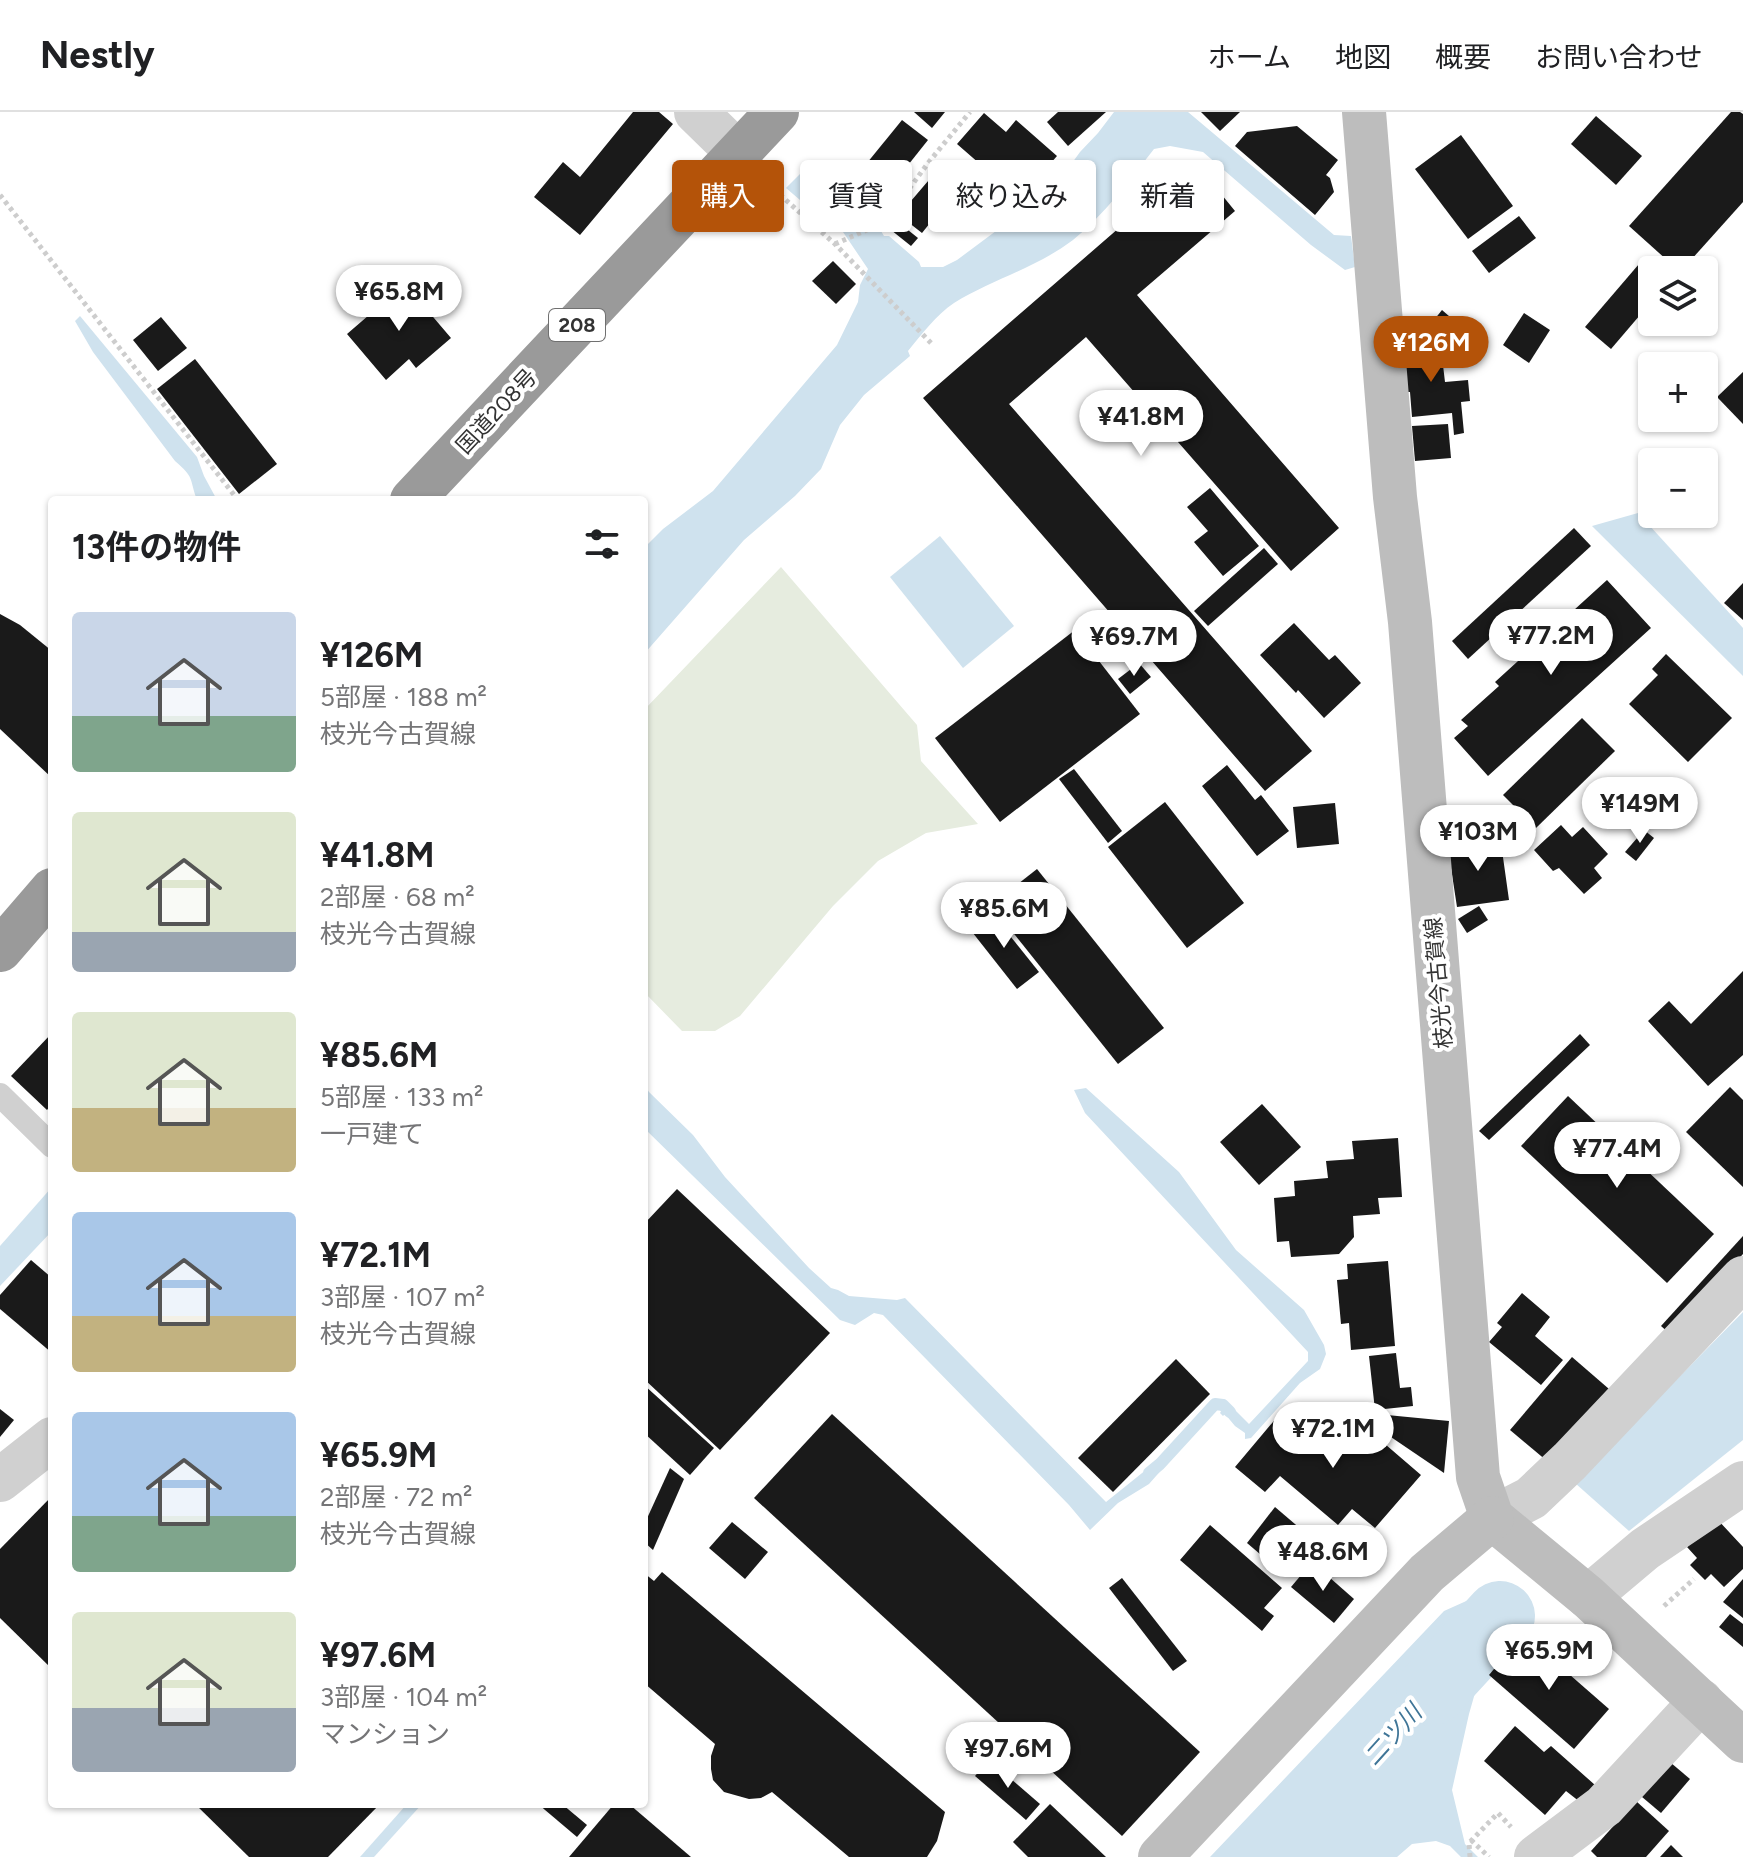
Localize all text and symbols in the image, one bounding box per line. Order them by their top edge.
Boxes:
text: Nestly [40,32,155,78]
text: ホーム [1208,40,1291,74]
text: 地図 [1335,40,1391,74]
text: 概要 [1435,40,1491,74]
text: お問い合わせ [1535,40,1703,74]
chip: 購入 [672,160,784,232]
chip: 賃貸 [800,160,912,232]
chip: 絞り込み [928,160,1096,232]
chip: 新着 [1112,160,1224,232]
map controls [1638,256,1718,528]
button: layers [1638,256,1718,336]
pin: ¥65.8M [334,265,464,333]
text: ¥65.8M [354,275,444,307]
road number: 208 [549,309,605,341]
pin: ¥126M [1375,316,1487,384]
text: ¥126M [1392,326,1470,358]
button: + [1638,352,1718,432]
street label: 国道208号 [450,363,542,459]
pin: ¥41.8M [1076,390,1206,458]
text: ¥41.8M [1097,400,1185,432]
button: − [1638,448,1718,528]
icon: filters [580,522,624,566]
text: 13件の物件 [72,527,241,568]
pin: ¥77.2M [1486,609,1616,677]
pin: ¥69.7M [1069,610,1199,678]
text: ¥77.2M [1507,619,1595,651]
text: ¥69.7M [1090,620,1178,652]
text: ¥126M [320,635,423,676]
icon: home [136,644,232,740]
text: 5部屋 · 188 m² [320,681,487,713]
text: 枝光今古賀線 [320,718,476,750]
pin: ¥149M [1584,777,1696,845]
text: ¥149M [1600,787,1680,819]
pin: ¥103M [1422,805,1534,873]
text: ¥103M [1438,815,1518,847]
text: ¥41.8M [320,835,435,876]
icon: home [136,844,232,940]
text: 2部屋 · 68 m² [320,881,475,913]
pin: ¥85.6M [939,882,1069,950]
text: ¥85.6M [959,892,1049,924]
street label: 枝光今古賀線 [1419,916,1458,1050]
text: 枝光今古賀線 [320,918,476,950]
text: ¥85.6M [320,1035,438,1076]
icon: home [136,1044,232,1140]
text: 5部屋 · 133 m² [320,1081,483,1113]
text: 一戸建て [320,1118,424,1150]
pin: ¥77.4M [1552,1122,1682,1190]
text: ¥77.4M [1572,1132,1662,1164]
text: ¥72.1M [320,1235,431,1276]
icon: home [136,1244,232,1340]
text: 3部屋 · 107 m² [320,1281,485,1313]
text: 枝光今古賀線 [320,1318,476,1350]
pin: ¥72.1M [1268,1402,1398,1470]
text: ¥72.1M [1291,1412,1375,1444]
text: ¥65.9M [320,1435,437,1476]
icon: home [136,1444,232,1540]
text: 2部屋 · 72 m² [320,1481,472,1513]
text: 枝光今古賀線 [320,1518,476,1550]
pin: ¥48.6M [1258,1525,1388,1593]
text: ¥48.6M [1277,1535,1369,1567]
pin: ¥65.9M [1484,1624,1614,1692]
text: ¥65.9M [1504,1634,1594,1666]
text: ¥97.6M [320,1635,436,1676]
icon: home [136,1644,232,1740]
text: 3部屋 · 104 m² [320,1681,487,1713]
water label: 二ツ川 [1358,1696,1430,1771]
text: マンション [320,1718,450,1750]
pin: ¥97.6M [943,1722,1073,1790]
text: ¥97.6M [964,1732,1052,1764]

